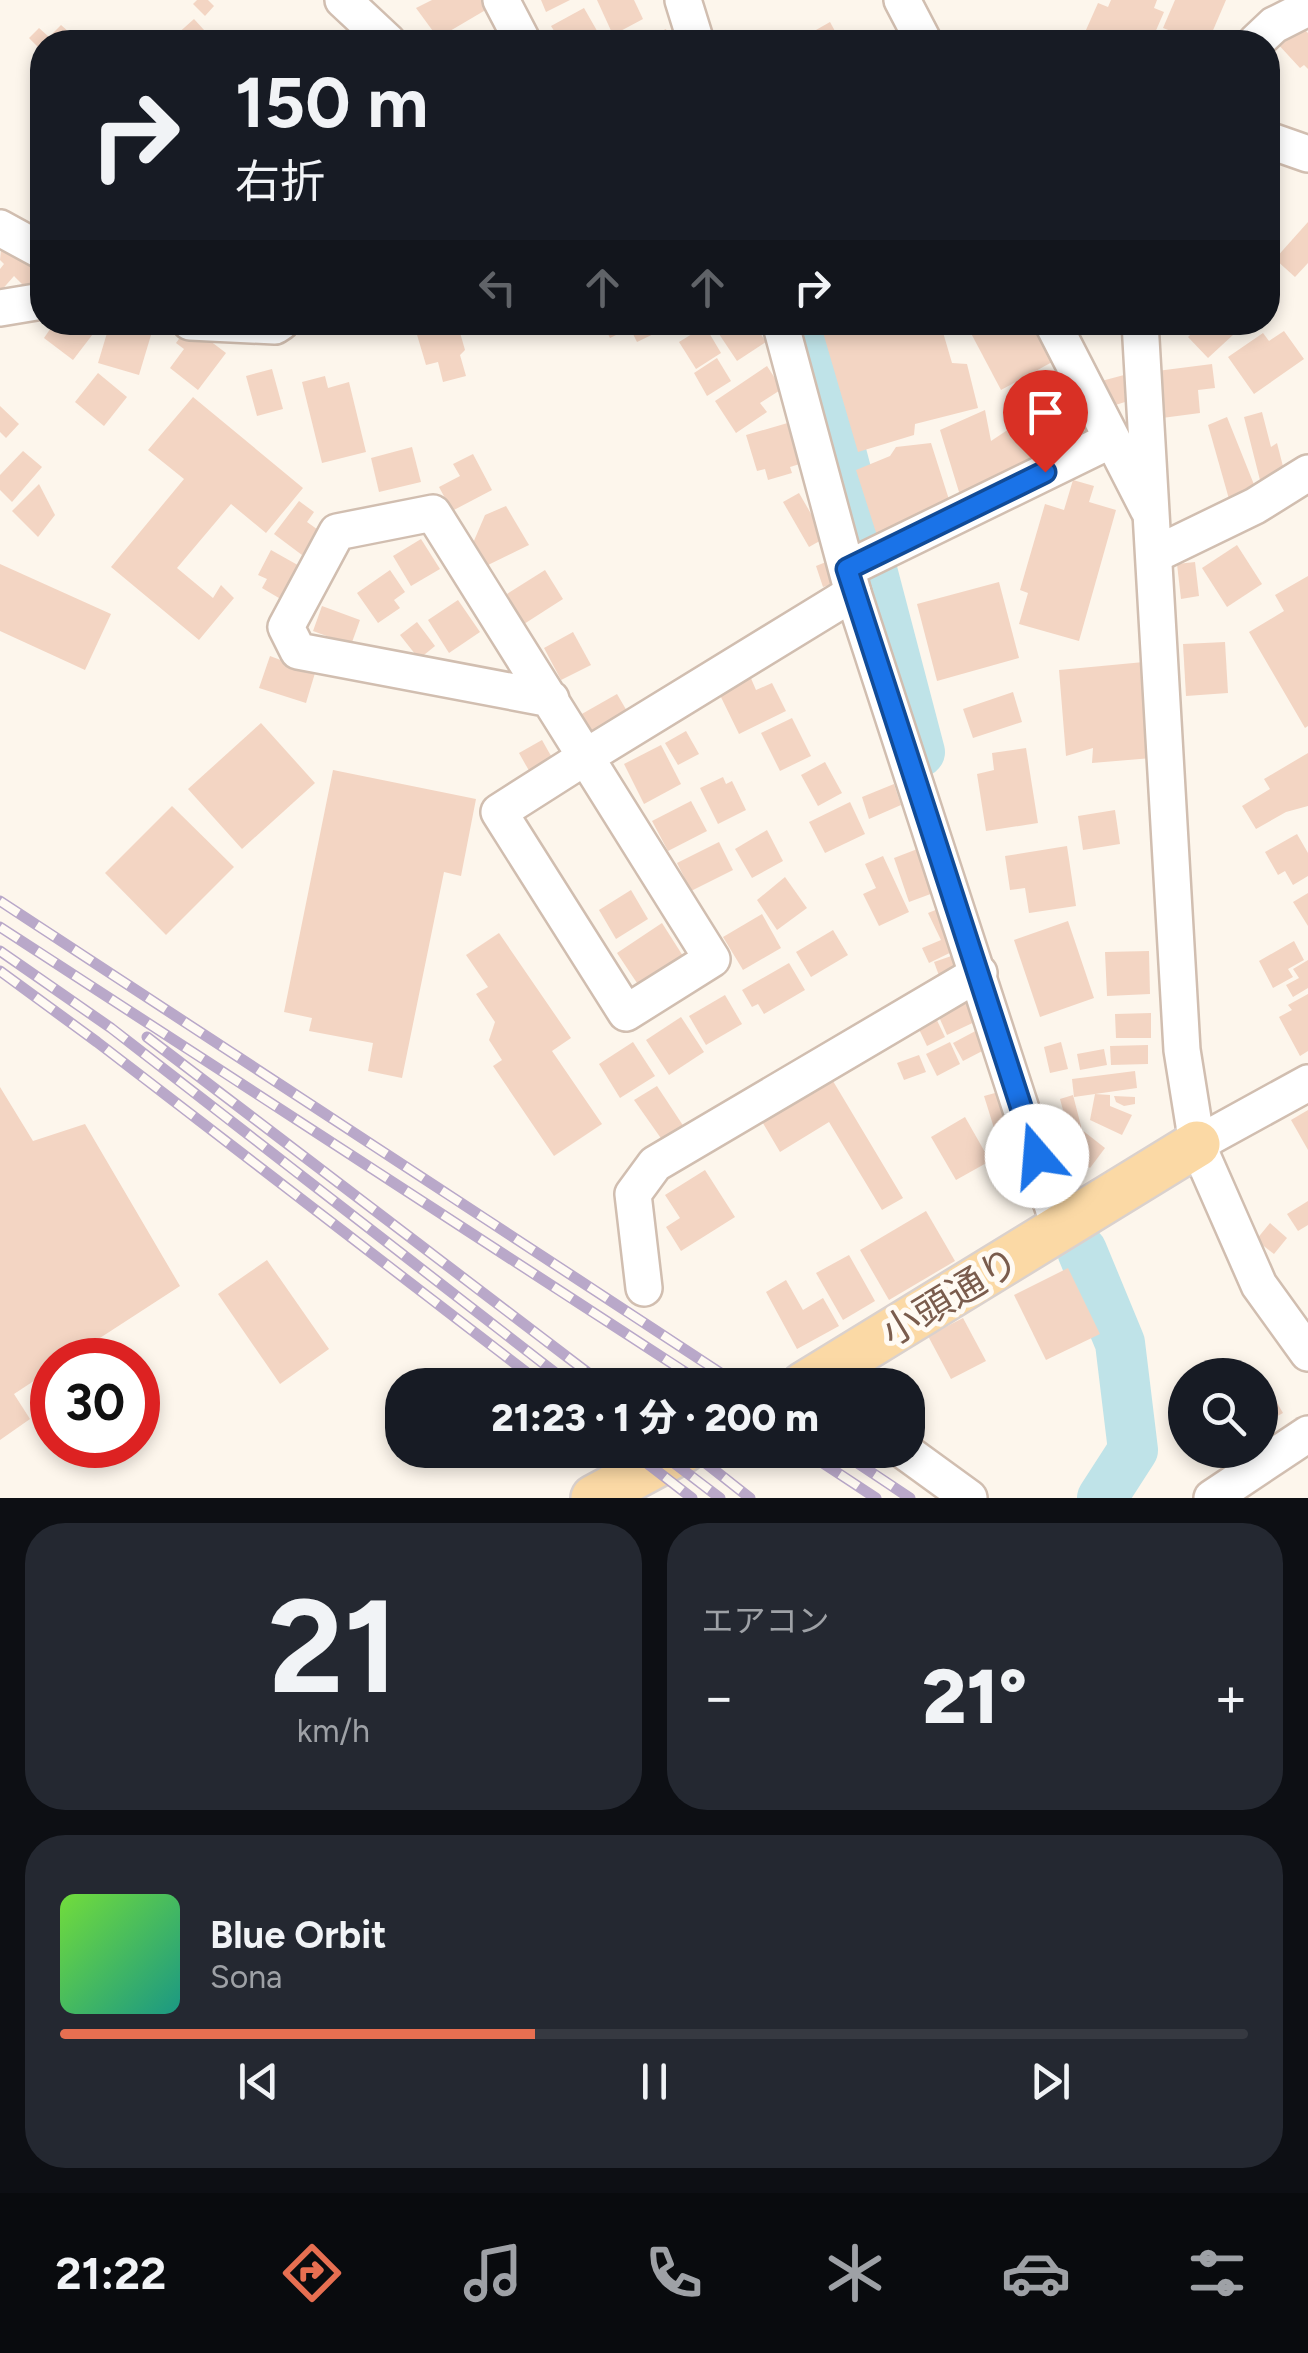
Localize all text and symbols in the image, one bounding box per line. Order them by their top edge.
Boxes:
text: 150 m [235,60,428,145]
icon: right [70,70,200,200]
text: 右折 [235,154,325,208]
icon: left [470,260,525,315]
icon: ahead [575,260,630,315]
icon: ahead [680,260,735,315]
icon: right [785,260,840,315]
pin [1003,370,1088,473]
icon: arrive [1018,385,1073,440]
position arrow [985,1104,1089,1208]
street label: 小頭通り [873,1238,1027,1356]
speed limit sign: 30 [30,1338,160,1468]
map controls [1168,1358,1278,1468]
button: search [1168,1358,1278,1468]
text: 21:23 · 1 分 · 200 m [491,1395,819,1441]
text: 21 [268,1569,398,1725]
text: エアコン [702,1602,830,1640]
text: 21° [922,1652,1027,1742]
text: − [702,1664,736,1730]
text: + [1214,1664,1248,1730]
text: km/h [297,1712,370,1750]
text: Blue Orbit [210,1912,386,1958]
text: Sona [210,1958,282,1996]
icon: previous [231,2054,286,2109]
icon: pause [627,2054,682,2109]
icon: next [1023,2054,1078,2109]
icon: directions [277,2238,347,2308]
icon: music [458,2238,528,2308]
icon: phone [639,2238,709,2308]
icon: climate [820,2238,890,2308]
icon: car [1001,2238,1071,2308]
icon: filters [1182,2238,1252,2308]
text: 21:22 [56,2246,166,2300]

